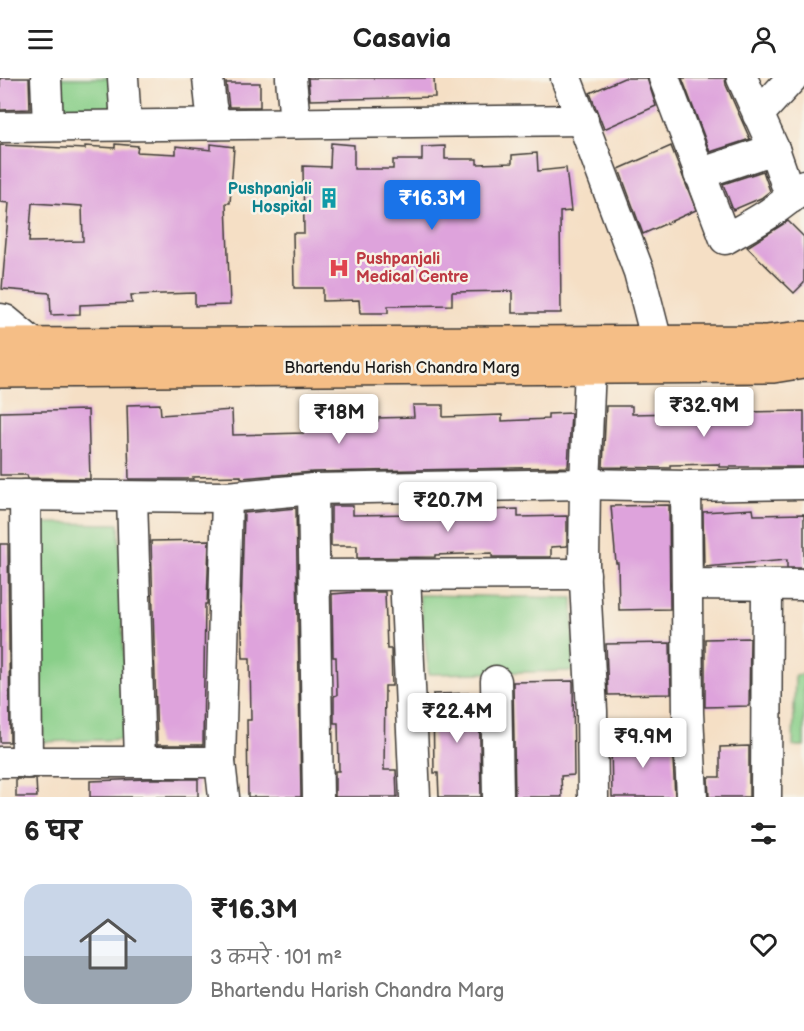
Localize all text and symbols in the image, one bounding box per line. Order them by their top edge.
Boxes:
icon: menu [24,23,57,56]
text: Casavia [353,23,451,55]
icon: person [747,23,780,56]
place label: Pushpanjali Hospital [228,180,312,217]
pin: ₹16.3M [383,180,481,231]
building icon: Pushpanjali Hospital [317,186,341,210]
text: ₹16.3M [398,187,466,211]
place label: Pushpanjali Medical Centre [356,250,469,287]
hospital icon: Pushpanjali Medical Centre [327,256,351,280]
street label: Bhartendu Harish Chandra Marg [284,359,520,378]
pin: ₹32.9M [655,387,753,438]
pin: ₹18M [303,394,375,445]
text: ₹32.9M [669,394,739,418]
text: ₹18M [313,401,365,425]
pin: ₹20.7M [399,482,497,533]
text: ₹20.7M [413,489,483,513]
pin: ₹22.4M [408,693,506,744]
text: ₹22.4M [421,700,493,724]
pin: ₹9.9M [601,718,685,769]
text: ₹9.9M [614,725,672,749]
text: 6 घर [24,817,81,848]
icon: filters [747,817,780,850]
text: ₹16.3M [210,895,298,926]
icon: home [72,908,144,980]
icon: heart [747,928,780,961]
text: 3 कमरे · 101 m² [210,946,342,970]
text: Bhartendu Harish Chandra Marg [210,979,504,1003]

